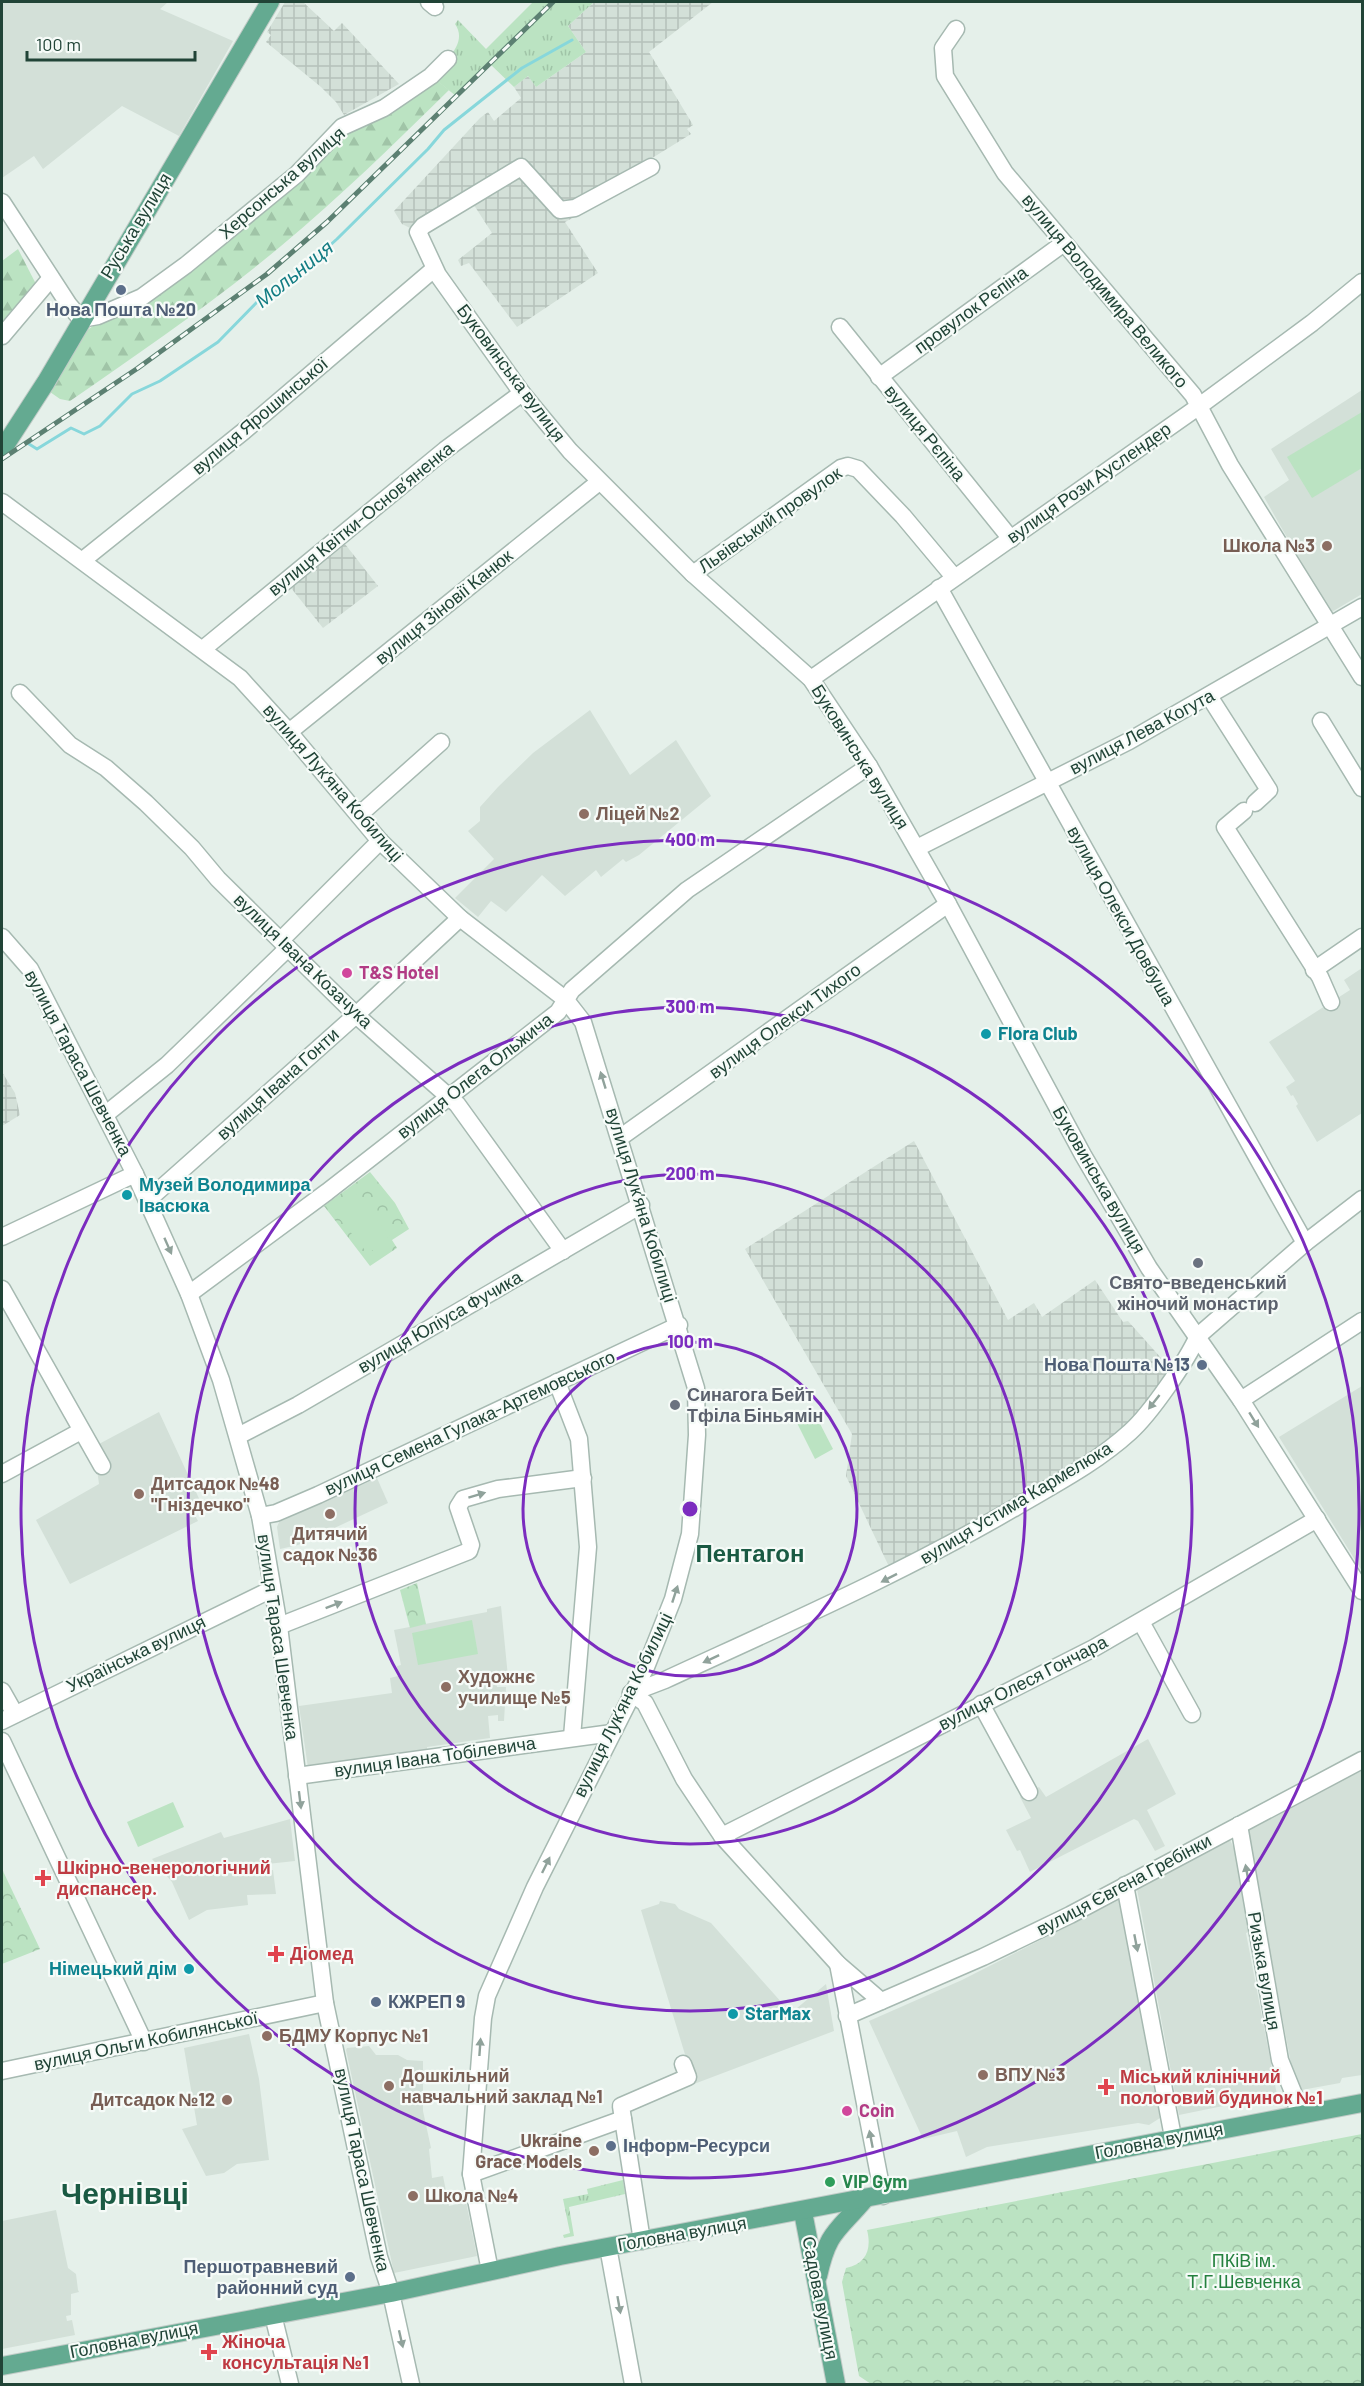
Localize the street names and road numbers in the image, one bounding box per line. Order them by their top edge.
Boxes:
street label: Херсонська вулиця [214,122,349,243]
street label: Руська вулиця [95,169,175,282]
street label: вулиця Володимира Великого [1018,189,1194,392]
street label: провулок Рєпіна [909,260,1032,358]
street label: Буковинська вулиця [453,299,571,446]
street label: вулиця Ярошинської [187,352,332,479]
street label: вулиця Рєпіна [880,380,972,485]
street label: вулиця Рози Ауслендер [1002,417,1175,547]
street label: вулиця Квітки-Основʼяненка [263,436,458,600]
street label: Львівський провулок [693,461,846,577]
street label: вулиця Зіновії Канюк [370,544,517,669]
street label: Буковинська вулиця [807,680,914,833]
street label: вулиця Лева Когута [1065,683,1219,779]
street label: вулиця Лукʼяна Кобилиці [259,699,408,866]
street label: вулиця Олекси Довбуша [1063,822,1181,1010]
street label: вулиця Івана Козачука [230,888,378,1033]
street label: вулиця Олекси Тихого [704,958,865,1083]
street label: вулиця Тараса Шевченка [20,966,138,1160]
street label: вулиця Олега Ольжича [392,1007,557,1143]
street label: вулиця Івана Гонти [212,1023,343,1144]
street label: Буковинська вулиця [1049,1102,1151,1257]
street label: вулиця Лукʼяна Кобилиці [602,1105,682,1305]
street label: вулиця Юліуса Фучика [354,1265,526,1377]
street label: вулиця Семена Гулака-Артемовського [321,1345,618,1499]
street label: вулиця Устима Кармелюка [915,1436,1116,1568]
street label: вулиця Тараса Шевченка [254,1532,304,1742]
street label: вулиця Лукʼяна Кобилиці [568,1609,676,1800]
street label: Українська вулиця [62,1610,209,1696]
street label: вулиця Олеся Гончара [934,1630,1112,1734]
street label: вулиця Івана Тобілевича [333,1731,538,1781]
street label: вулиця Євгена Гребінки [1032,1829,1215,1940]
street label: Ризька вулиця [1244,1910,1286,2032]
street label: вулиця Ольги Кобилянської [32,2006,260,2075]
street label: вулиця Тараса Шевченка [331,2066,396,2275]
street label: Головна вулиця [1093,2117,1225,2163]
street label: Головна вулиця [616,2211,748,2255]
street label: Садова вулиця [798,2234,844,2361]
street label: Головна вулиця [68,2316,200,2362]

